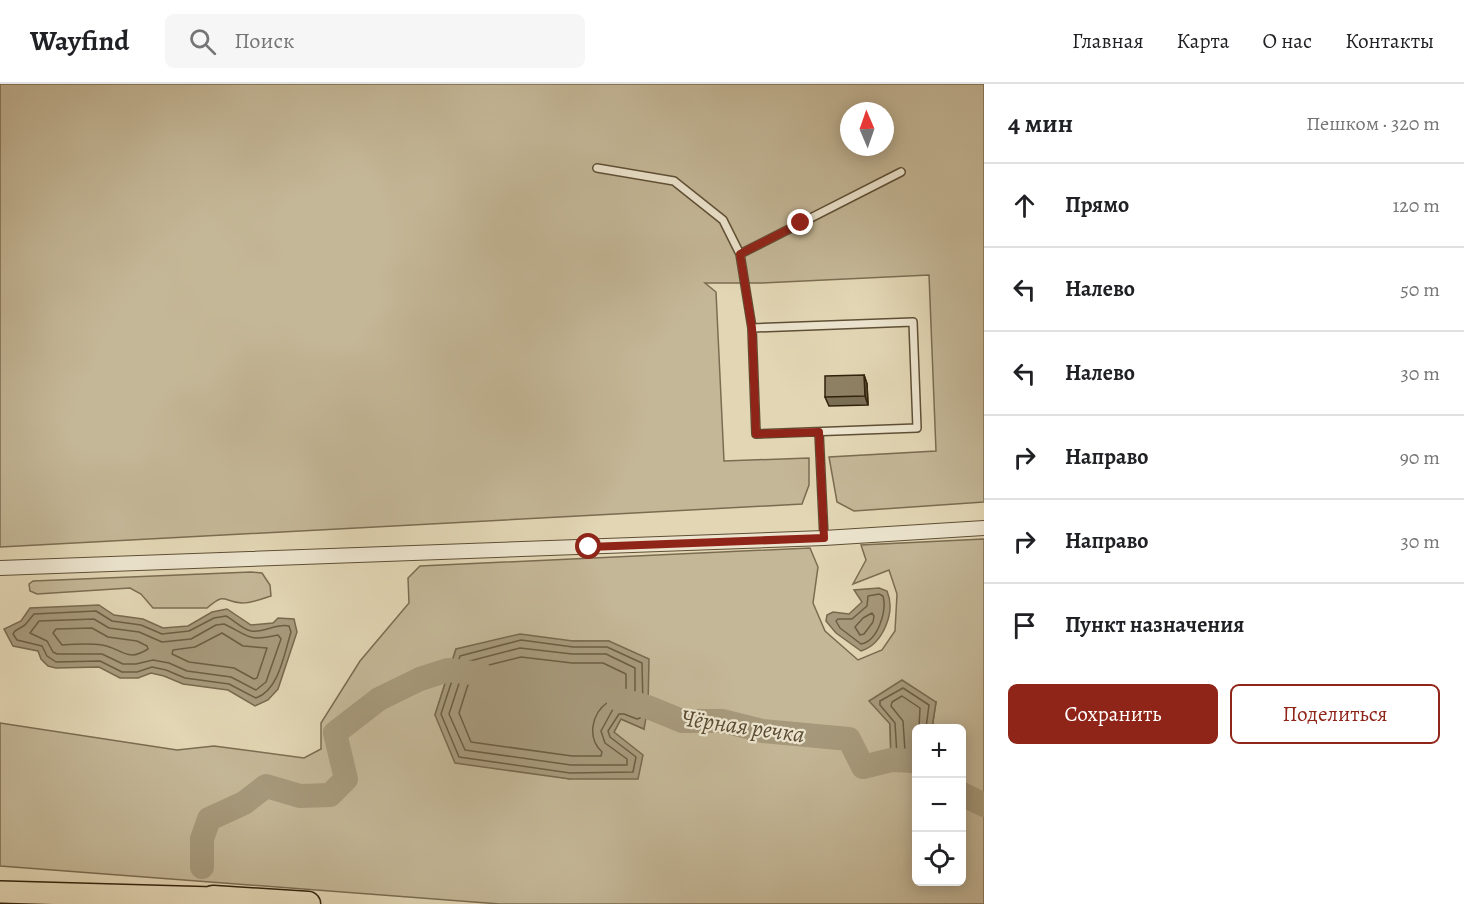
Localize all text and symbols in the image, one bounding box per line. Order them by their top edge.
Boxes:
search box [165,14,585,68]
text: Wayfind [30,22,129,60]
icon: search [186,25,219,58]
text: Поиск [234,26,294,56]
text: Главная [1072,27,1144,55]
text: Карта [1177,27,1229,55]
text: О нас [1262,27,1312,55]
text: Контакты [1345,27,1434,55]
north arrow [840,102,894,156]
text: 4 мин [1008,106,1073,141]
text: Пешком · 320 m [1306,110,1440,137]
icon: ahead [1008,189,1041,222]
text: Прямо [1065,190,1129,220]
text: 120 m [1392,192,1440,219]
route end [787,209,813,235]
icon: left [1008,273,1041,306]
text: Налево [1065,274,1135,304]
text: 50 m [1400,276,1440,303]
icon: left [1008,357,1041,390]
text: Налево [1065,358,1135,388]
text: 30 m [1400,360,1440,387]
icon: right [1008,441,1041,474]
text: Направо [1065,442,1148,472]
text: 90 m [1400,444,1440,471]
icon: right [1008,525,1041,558]
text: Направо [1065,526,1148,556]
text: 30 m [1400,528,1440,555]
route start [575,533,601,559]
icon: arrive [1008,609,1041,642]
text: Пункт назначения [1065,610,1244,640]
button: Сохранить [1008,684,1218,744]
button: Поделиться [1230,684,1440,744]
water label: Чёрная речка [679,702,807,750]
map controls [912,724,966,886]
button: + [912,724,966,778]
button: − [912,778,966,832]
button: locate [912,832,966,886]

